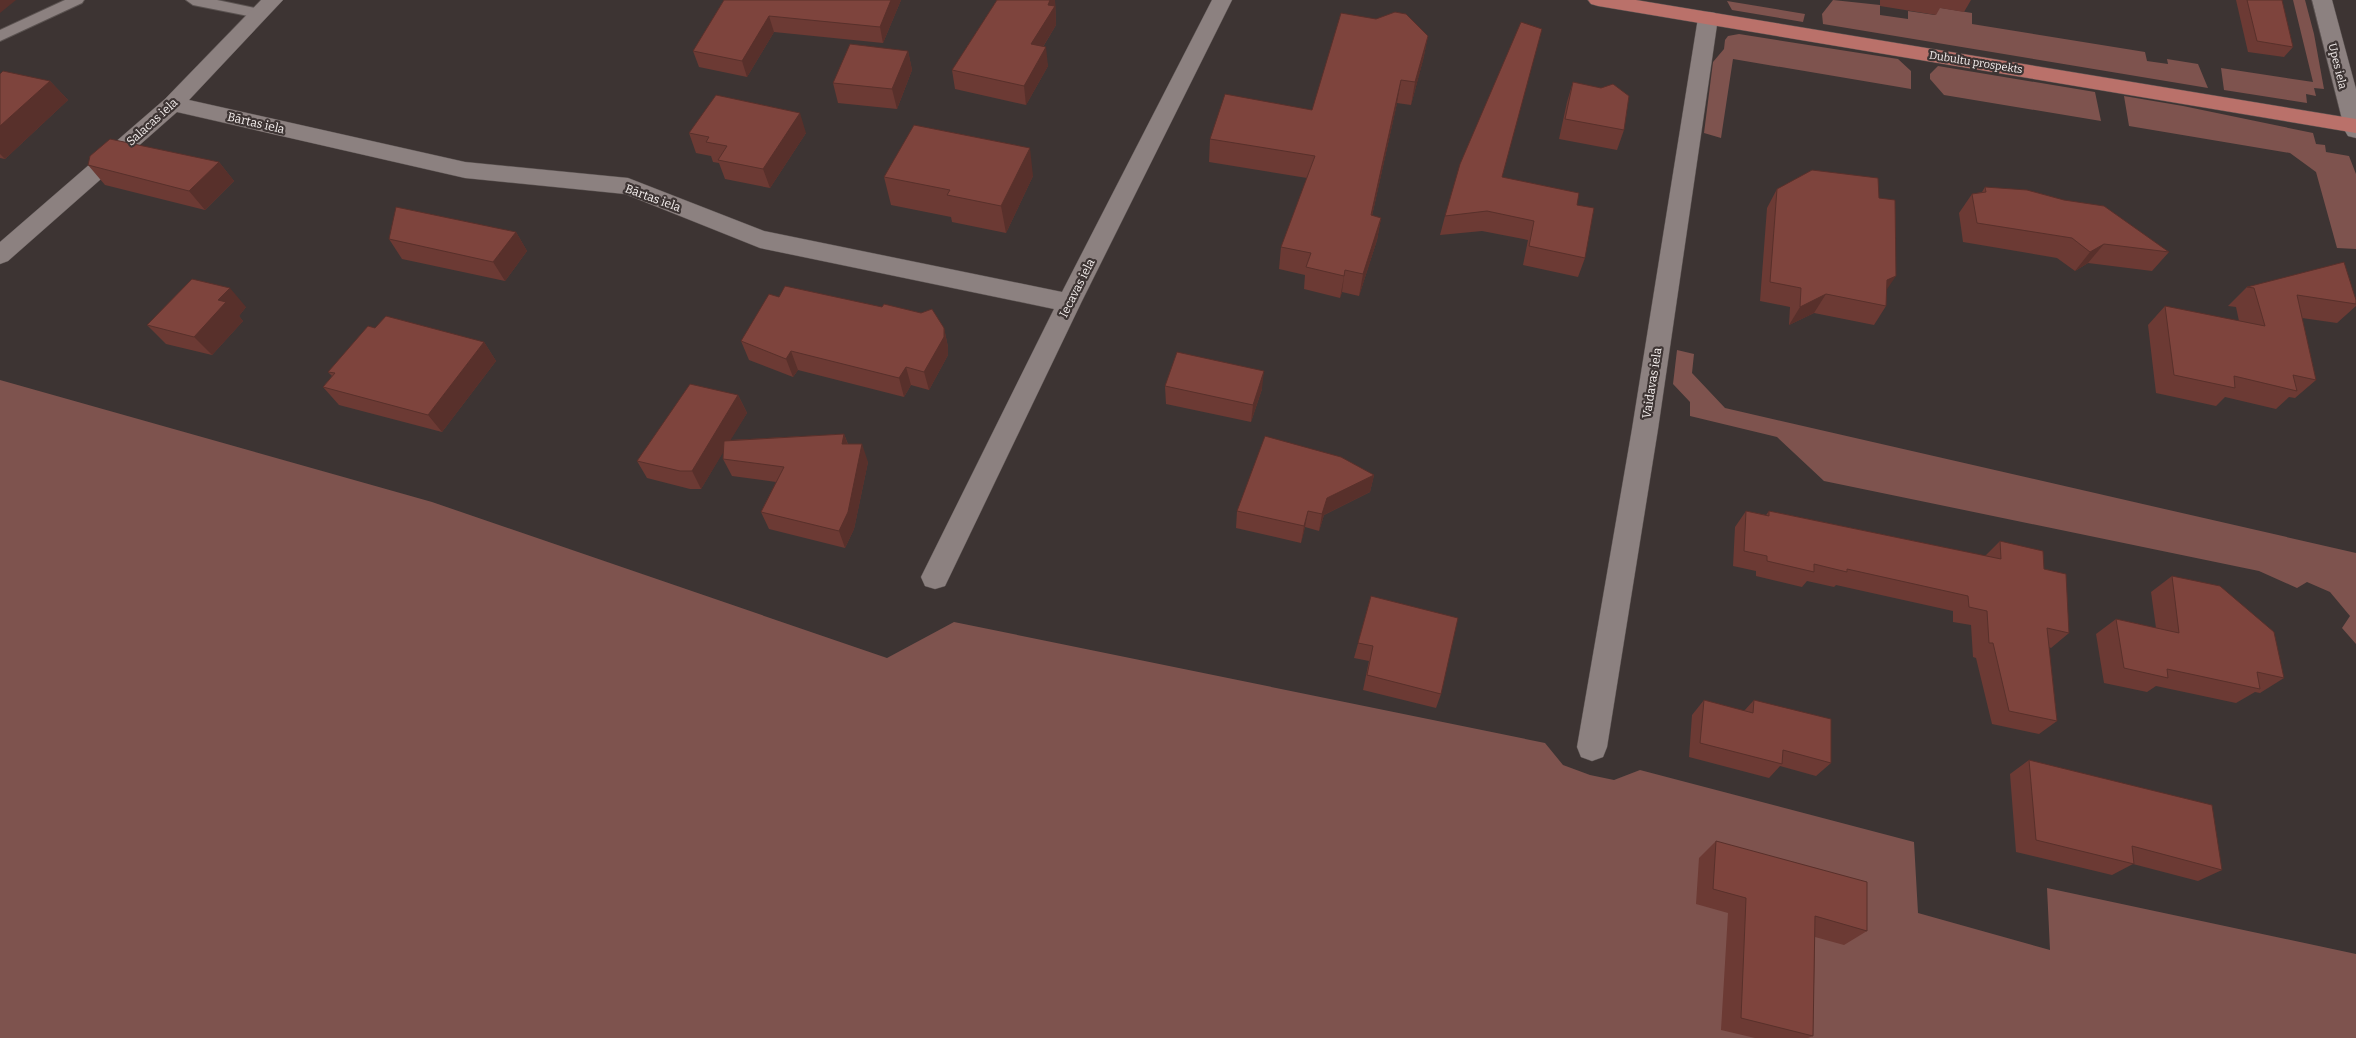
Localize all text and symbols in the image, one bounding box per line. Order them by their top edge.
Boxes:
street label: Upes iela [2326,42,2349,90]
street label: Dubultu prospekts [1928,49,2024,76]
street label: Salacas iela [124,95,181,149]
street label: Bārtas iela [226,110,286,136]
street label: Bārtas iela [623,181,683,215]
street label: Iecavas iela [1056,256,1098,320]
street label: Vaidavas iela [1639,346,1665,419]

